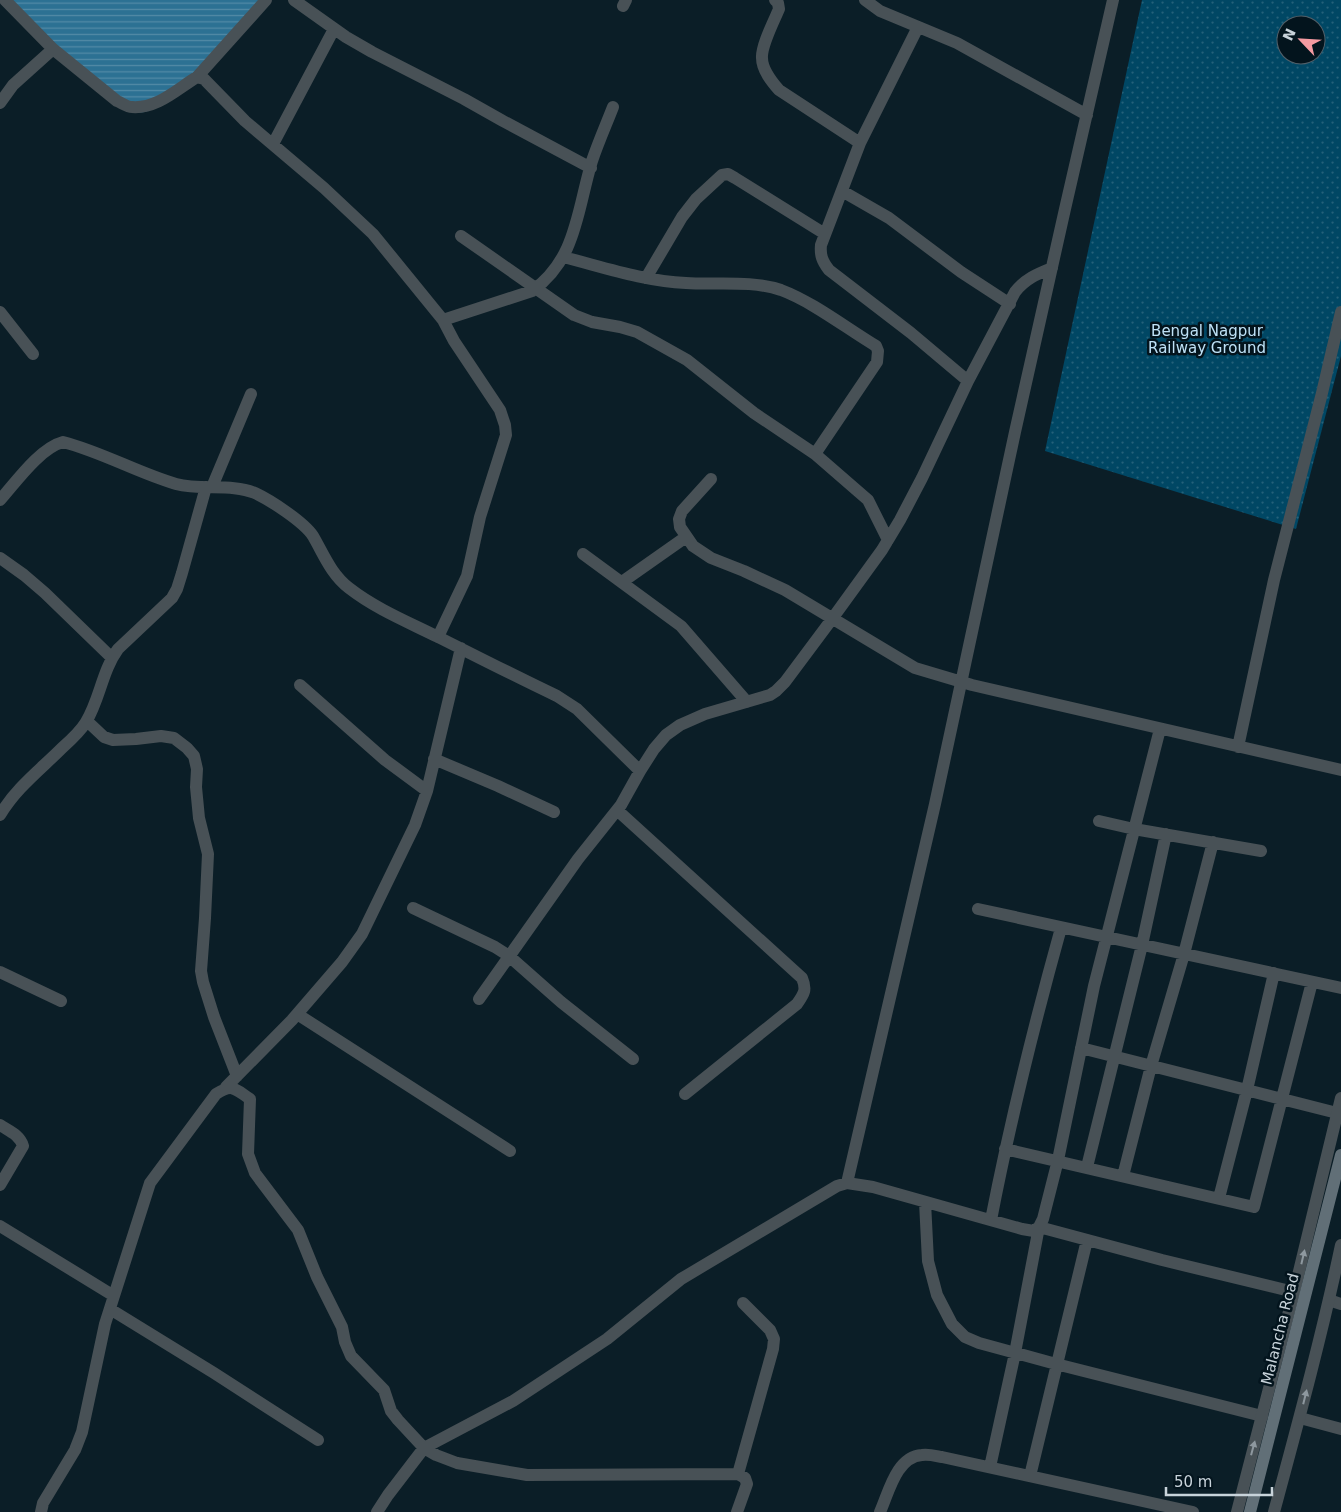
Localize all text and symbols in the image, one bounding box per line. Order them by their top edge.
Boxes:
north arrow [1276,15,1326,65]
text: N [1279,26,1299,43]
park label: Bengal Nagpur Railway Ground [1148,322,1266,357]
one-way arrow [1299,1249,1307,1264]
street label: Malancha Road [1257,1271,1303,1387]
one-way arrow [1301,1390,1309,1405]
one-way arrow [1250,1440,1258,1455]
scale bar [1166,1464,1272,1496]
text: 50 m [1174,1473,1212,1491]

